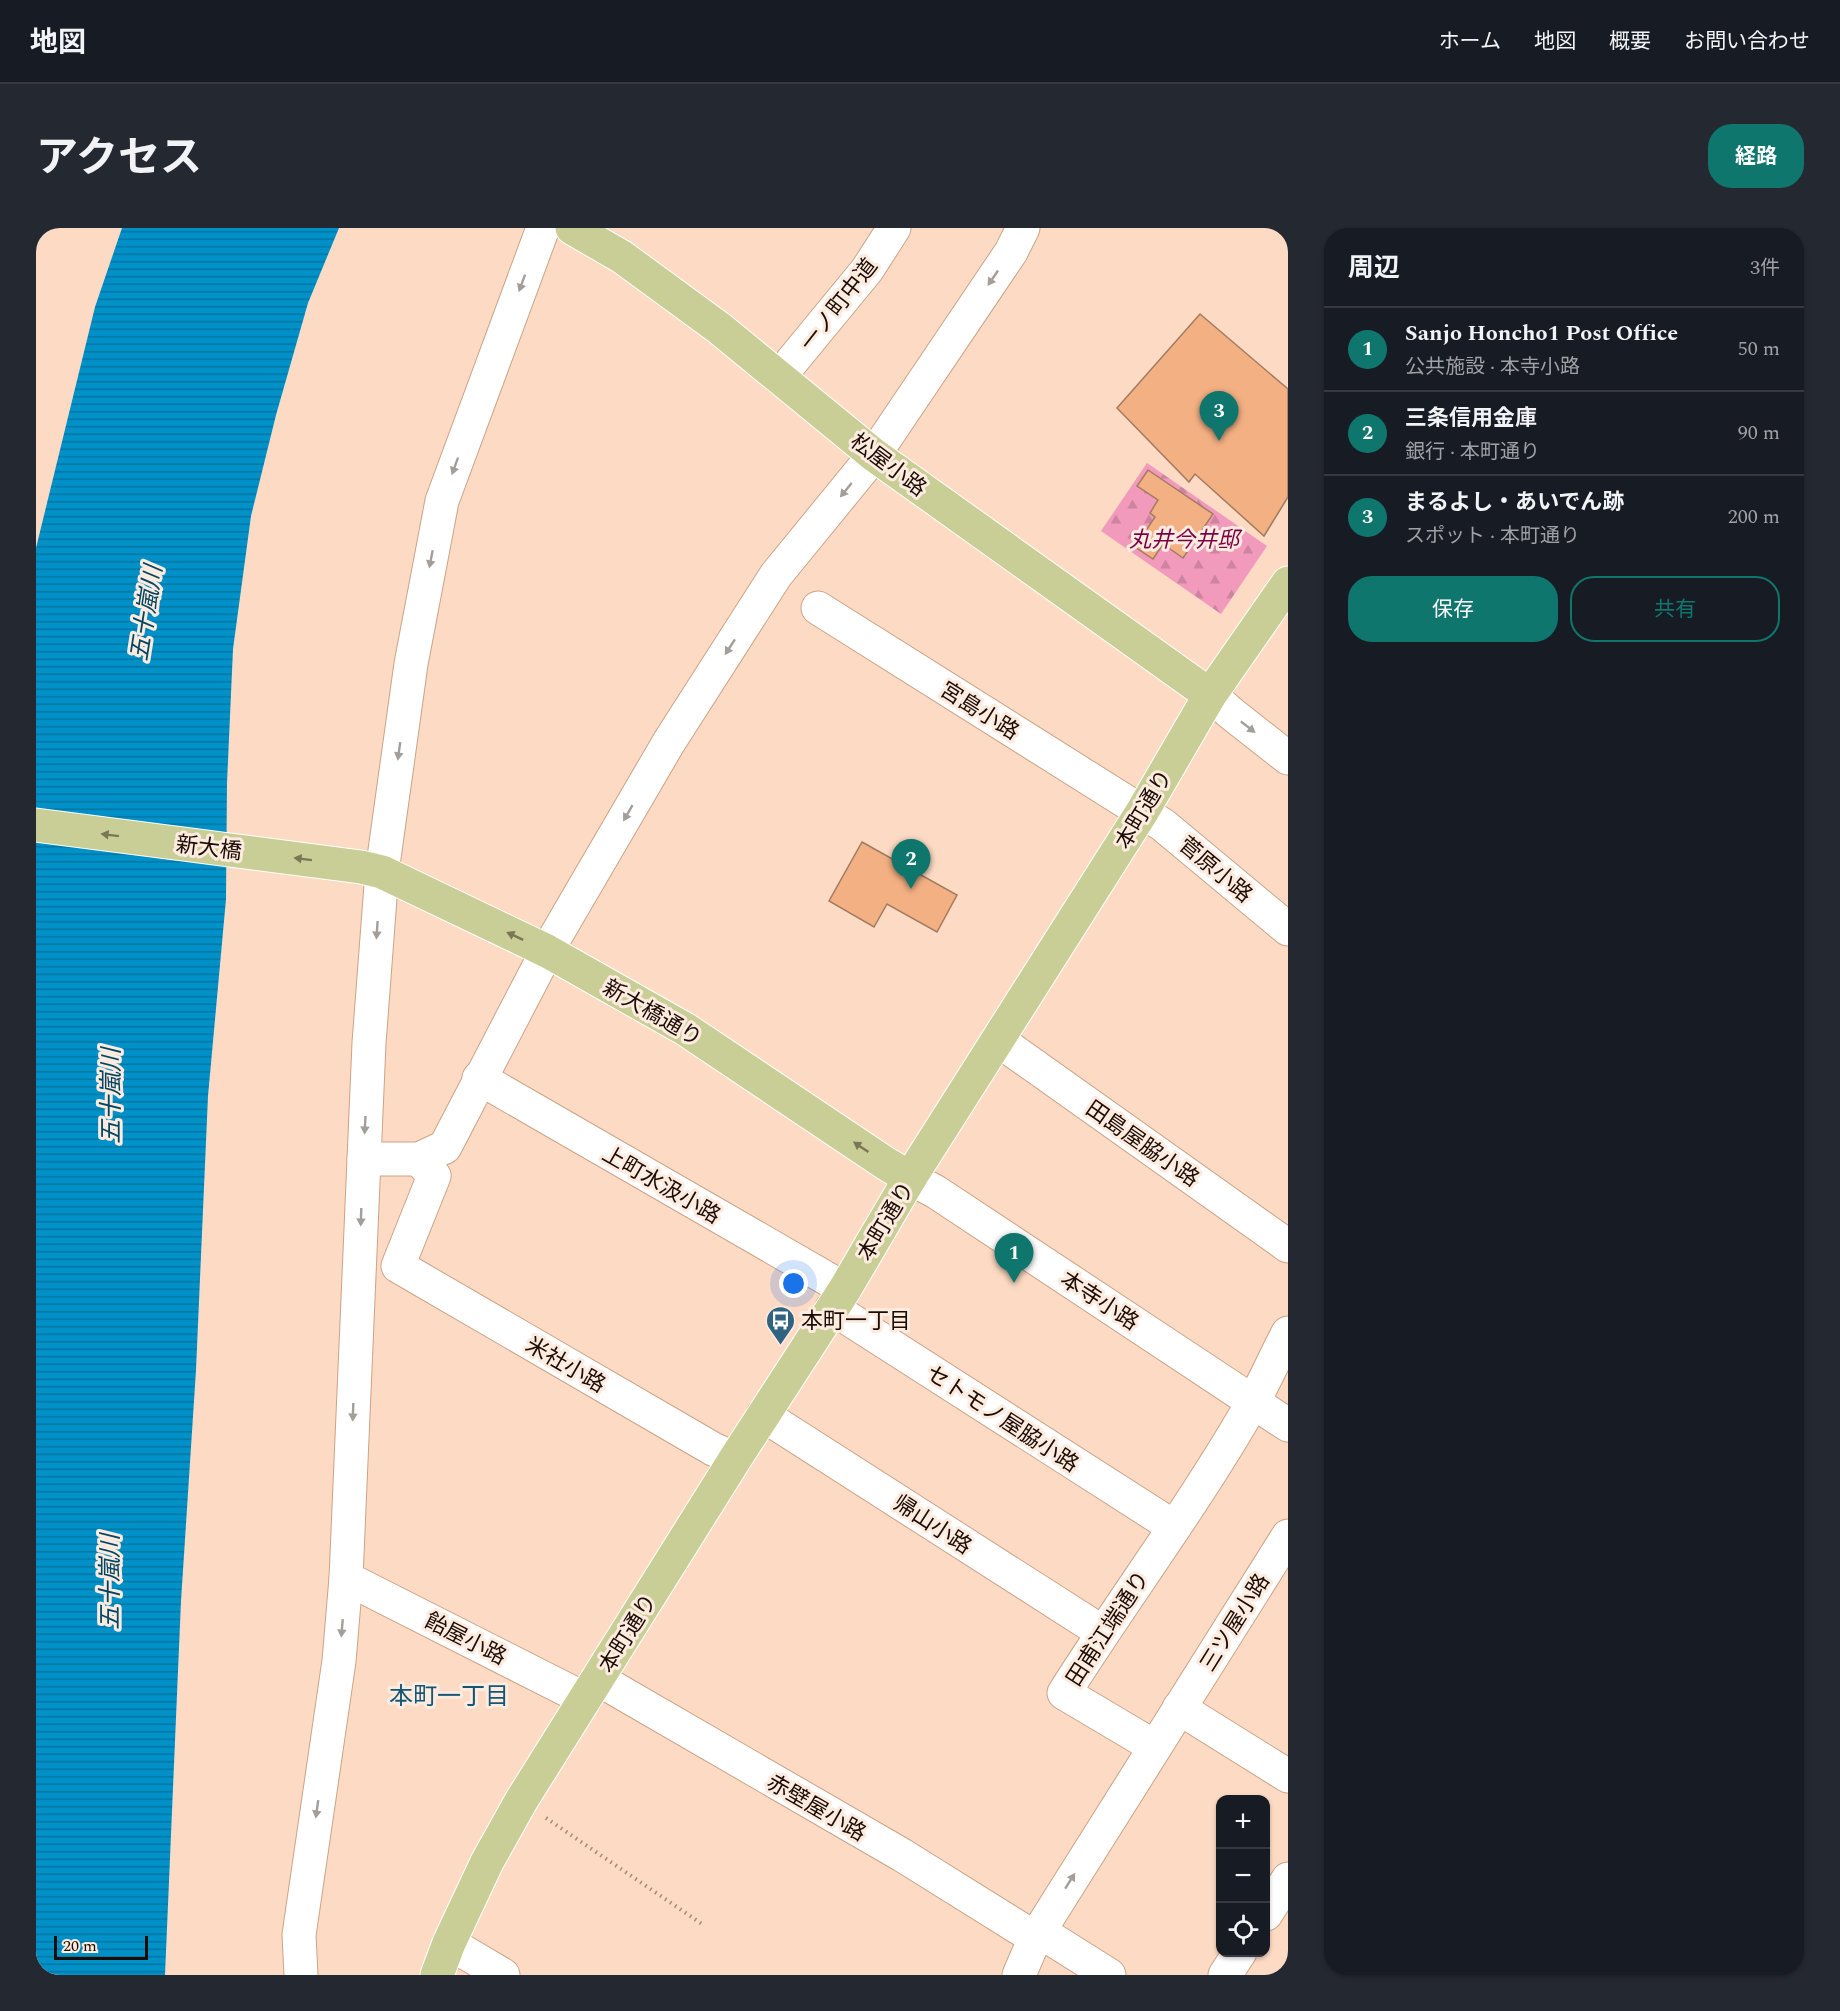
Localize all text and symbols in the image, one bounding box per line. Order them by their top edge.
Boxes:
text: 地図 [30,21,86,64]
text: ホーム [1439,26,1501,58]
text: 地図 [1534,26,1576,58]
text: 概要 [1609,26,1651,58]
text: お問い合わせ [1684,26,1810,58]
button: 経路 [1708,124,1804,188]
text: アクセス [36,127,202,190]
text: 周辺 [1348,248,1400,288]
street label: 一ノ町中道 [792,251,886,358]
text: 3件 [1750,253,1780,283]
one-way arrow [987,270,999,286]
one-way arrow [517,274,527,292]
text: Sanjo Honcho1 Post Office [1405,317,1678,350]
text: 1 [1362,334,1373,364]
text: 50 m [1738,334,1780,364]
text: 公共施設 · 本寺小路 [1405,352,1580,382]
pin: 3 [1200,392,1238,441]
text: 三条信用金庫 [1405,402,1537,435]
text: 2 [1362,418,1373,448]
text: 90 m [1738,418,1780,448]
street label: 松屋小路 [843,426,933,505]
text: 銀行 · 本町通り [1405,437,1540,467]
one-way arrow [449,457,459,475]
one-way arrow [839,482,852,498]
text: まるよし・あいでん跡 [1405,486,1624,519]
text: 3 [1362,502,1373,532]
text: 200 m [1728,502,1780,532]
text: スポット · 本町通り [1405,521,1580,551]
park label: 丸井今井邸 [1129,524,1243,557]
one-way arrow [426,549,435,568]
water label: 五十嵐川 [122,560,173,663]
button: 保存 [1348,576,1558,642]
button: 共有 [1570,576,1780,642]
one-way arrow [725,639,736,655]
street label: 宮島小路 [933,674,1025,749]
one-way arrow [1241,721,1256,733]
one-way arrow [394,742,403,761]
street label: 本町通り [1107,764,1181,856]
one-way arrow [622,805,633,821]
street label: 新大橋 [174,828,244,869]
street label: 菅原小路 [1171,829,1259,911]
one-way arrow [100,830,119,839]
pin: 2 [892,840,930,889]
one-way arrow [293,855,312,864]
one-way arrow [373,921,382,940]
one-way arrow [507,932,524,941]
street label: 新大橋通り [596,972,708,1055]
water label: 五十嵐川 [94,1045,130,1144]
street label: 田島屋脇小路 [1079,1093,1206,1196]
one-way arrow [361,1116,370,1135]
street label: 上町水汲小路 [596,1138,727,1233]
one-way arrow [853,1141,869,1153]
street label: 本町通り [849,1176,923,1268]
one-way arrow [357,1208,366,1227]
pin: 1 [994,1234,1034,1283]
street label: 本寺小路 [1053,1263,1145,1339]
your location [779,1269,808,1298]
bus stop icon: 本町一丁目 [764,1304,796,1346]
place label: 本町一丁目 [801,1305,911,1338]
street label: 米社小路 [519,1329,612,1402]
street label: セトモノ屋脇小路 [919,1357,1085,1481]
one-way arrow [349,1403,358,1422]
street label: 帰山小路 [886,1487,978,1563]
water label: 五十嵐川 [93,1531,129,1630]
street label: 田甫江端通り [1058,1564,1158,1693]
street label: 三ツ屋小路 [1192,1567,1278,1678]
street label: 本町通り [591,1588,666,1680]
street label: 飴屋小路 [419,1605,512,1674]
one-way arrow [337,1618,347,1637]
district label: 本町一丁目 [389,1679,509,1715]
street label: 赤壁屋小路 [760,1767,872,1850]
map controls [1216,1795,1270,1957]
button: + [1216,1795,1270,1849]
one-way arrow [312,1800,321,1819]
button: − [1216,1849,1270,1903]
one-way arrow [1065,1873,1076,1889]
button: locate [1216,1903,1270,1957]
scale bar [54,1933,148,1960]
text: 20 m [63,1934,97,1958]

